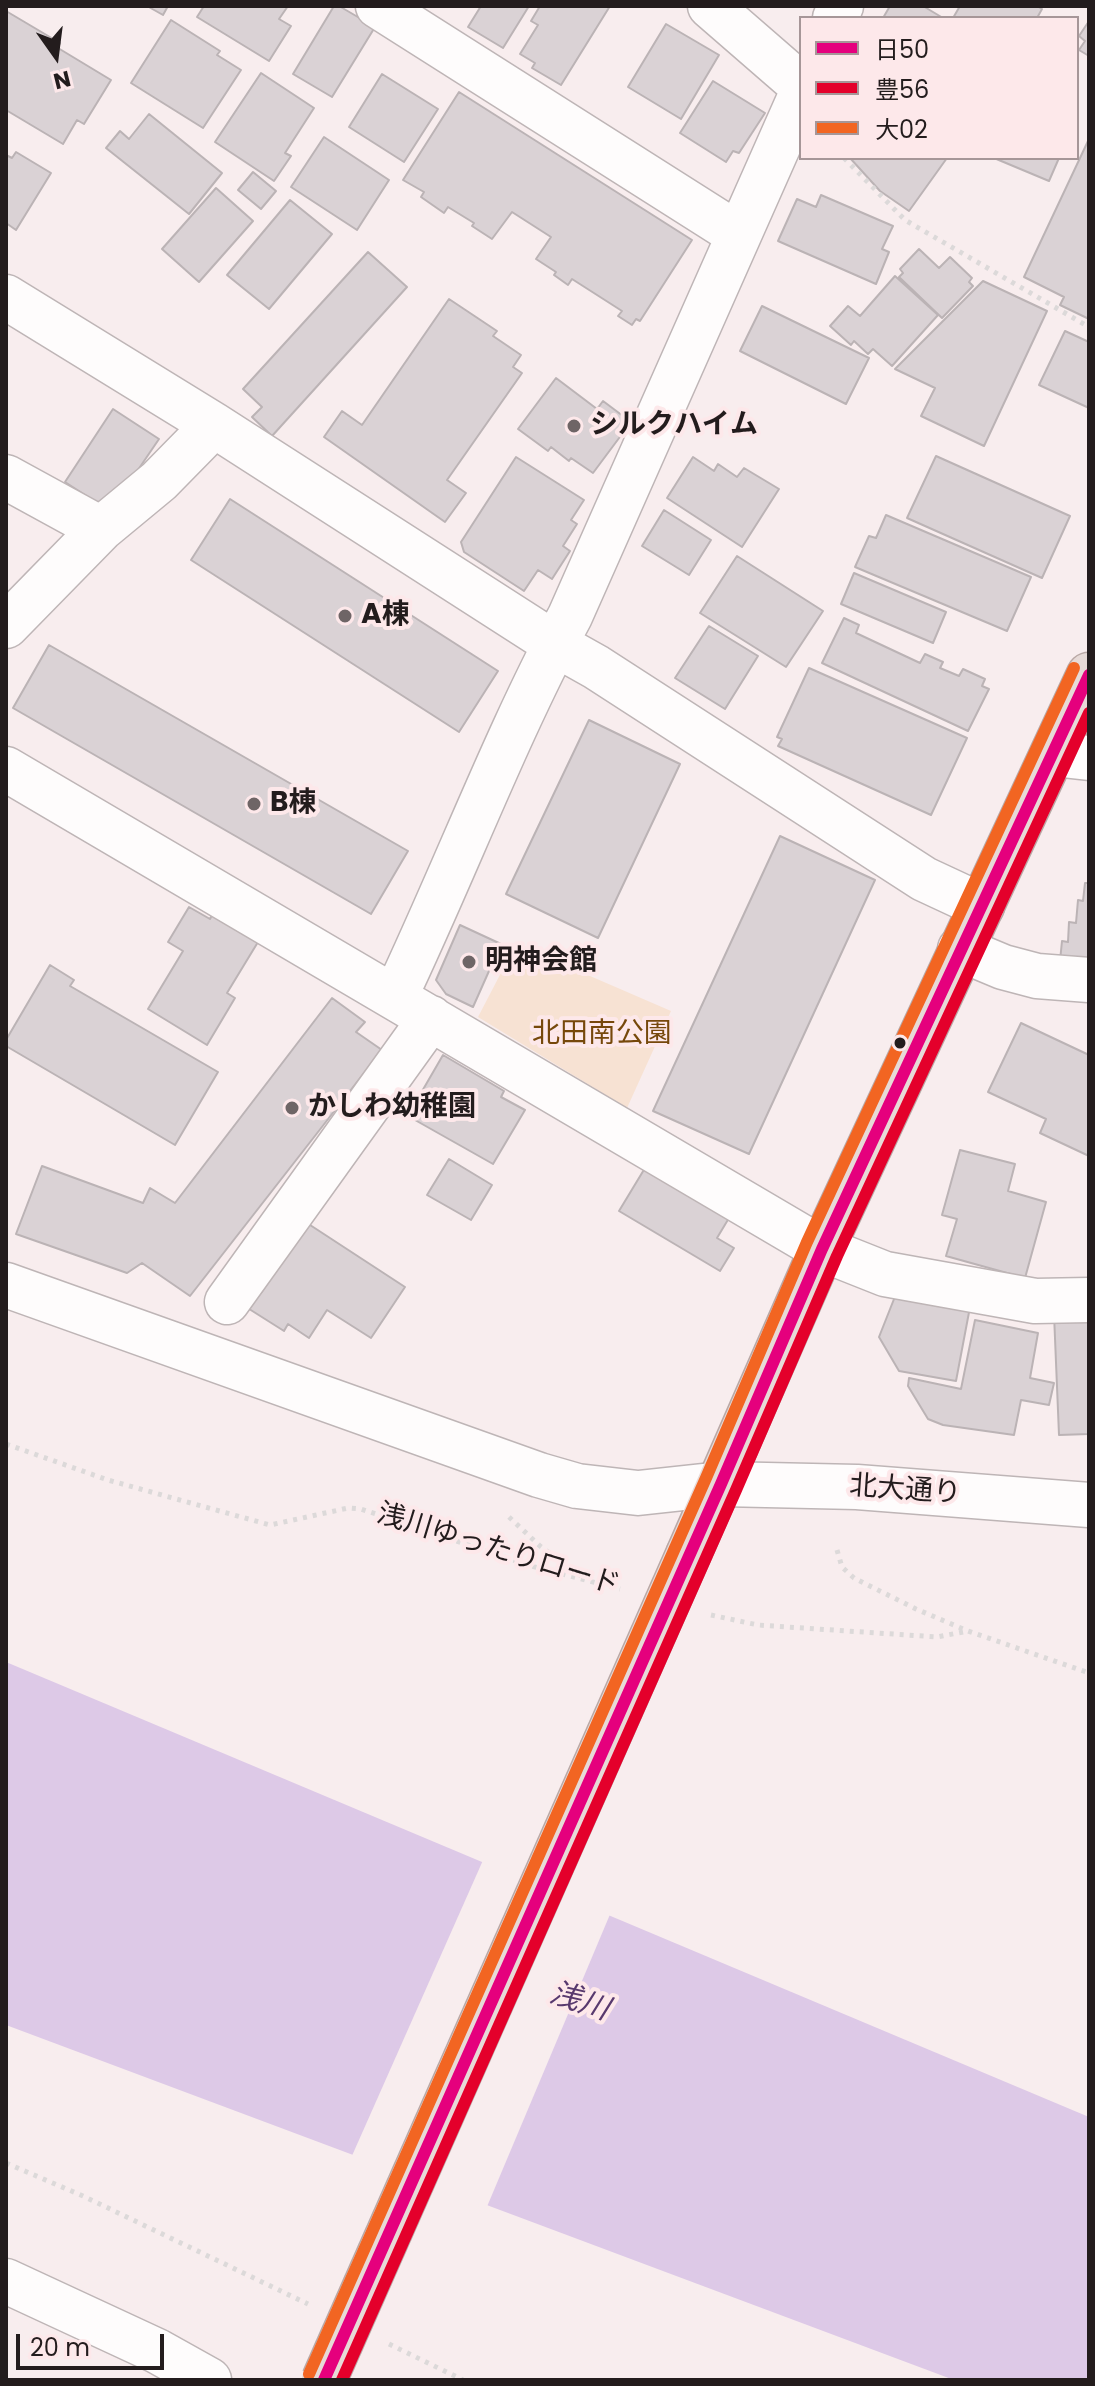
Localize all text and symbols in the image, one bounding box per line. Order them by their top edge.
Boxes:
north arrow [16,16,96,96]
legend [799,16,1079,160]
text: 日50 [875,33,929,66]
text: N [50,63,74,97]
text: 豊56 [875,73,929,106]
text: 大02 [875,113,928,146]
place label: シルクハイム [590,409,758,443]
marker: シルクハイム [565,417,583,435]
place label: A棟 [361,599,410,633]
marker: A棟 [336,607,354,625]
place label: B棟 [270,787,316,821]
marker: B棟 [245,795,263,813]
place label: 明神会館 [485,945,597,979]
marker: 明神会館 [460,953,478,971]
park label: 北田南公園 [532,1018,672,1052]
unlabelled marker [892,1035,908,1051]
place label: かしわ幼稚園 [308,1091,476,1125]
marker: かしわ幼稚園 [283,1099,301,1117]
street label: 北大通り [848,1470,962,1512]
street label: 浅川ゆったりロード [373,1498,623,1604]
water label: 浅川 [545,1977,613,2029]
scale bar [20,2318,168,2368]
text: 20 m [30,2331,90,2364]

